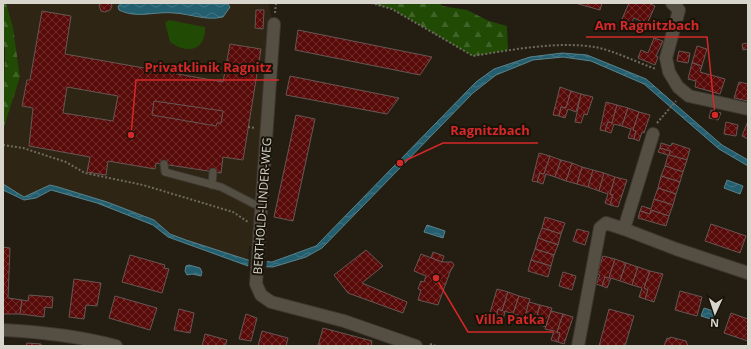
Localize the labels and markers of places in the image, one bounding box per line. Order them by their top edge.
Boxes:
callout: Am Ragnitzbach [586,12,707,37]
callout: Privatklinik Ragnitz [136,55,279,80]
callout: Ragnitzbach [443,118,538,143]
callout: Villa Patka [468,307,553,332]

